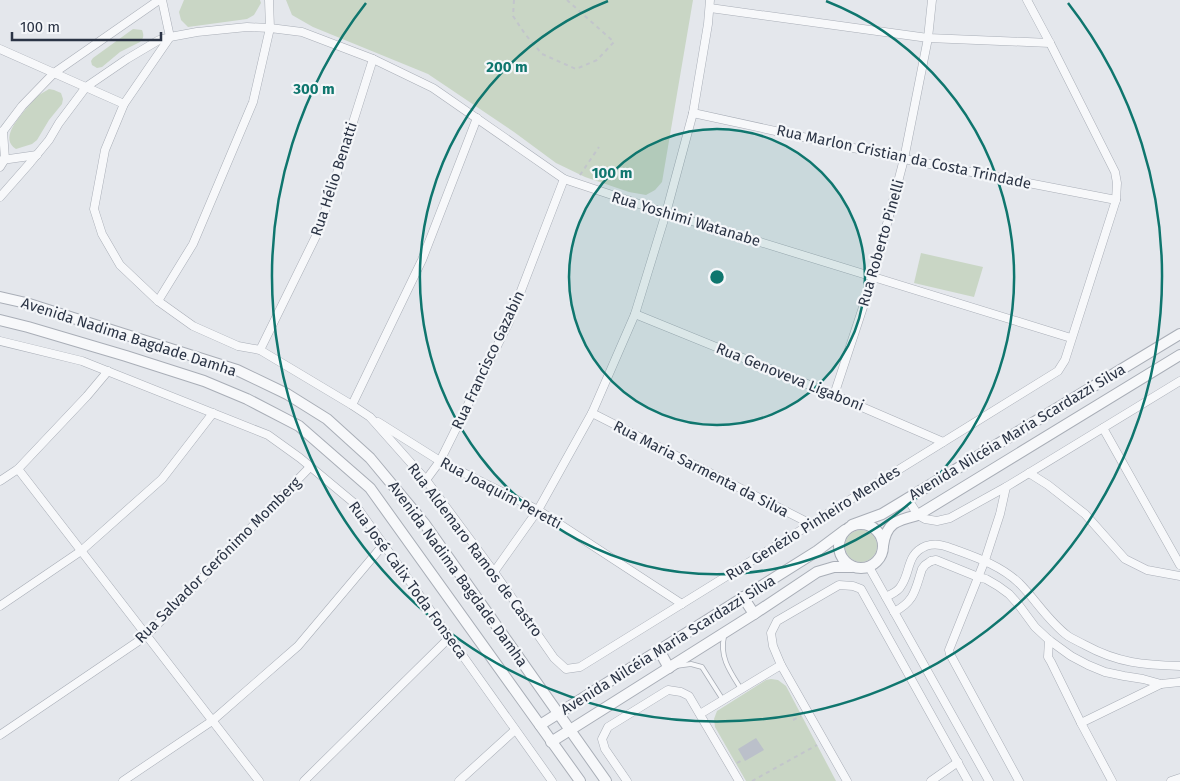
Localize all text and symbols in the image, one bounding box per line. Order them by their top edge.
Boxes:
scale bar [12,10,161,42]
text: 100 m [20,18,60,36]
text: 200 m [486,58,528,76]
text: 300 m [292,80,335,98]
street label: Rua Hélio Benatti [307,120,361,238]
street label: Rua Marlon Cristian da Costa Trindade [775,121,1033,193]
text: 100 m [592,164,632,182]
street label: Rua Roberto Pinelli [854,177,908,309]
street label: Rua Yoshimi Watanabe [609,188,763,250]
centre of rings [708,268,726,286]
street label: Rua Francisco Gazabin [448,288,528,432]
street label: Avenida Nadima Bagdade Damha [19,294,239,380]
street label: Rua Genoveva Ligaboni [713,339,867,415]
street label: Avenida Nilcéia Maria Scardazzi Silva [905,360,1129,504]
street label: Rua Maria Sarmenta da Silva [610,417,792,521]
street label: Rua Joaquim Peretti [437,453,565,533]
street label: Rua Aldemaro Ramos de Castro [404,460,546,640]
street label: Rua Genézio Pinheiro Mendes [723,462,903,584]
street label: Rua Salvador Gerônimo Momberg [131,473,305,647]
street label: Avenida Nadima Bagdade Damha [385,478,531,670]
street label: Rua José Calix Toda Fonseca [345,498,471,662]
street label: Avenida Nilcéia Maria Scardazzi Silva [557,571,779,719]

